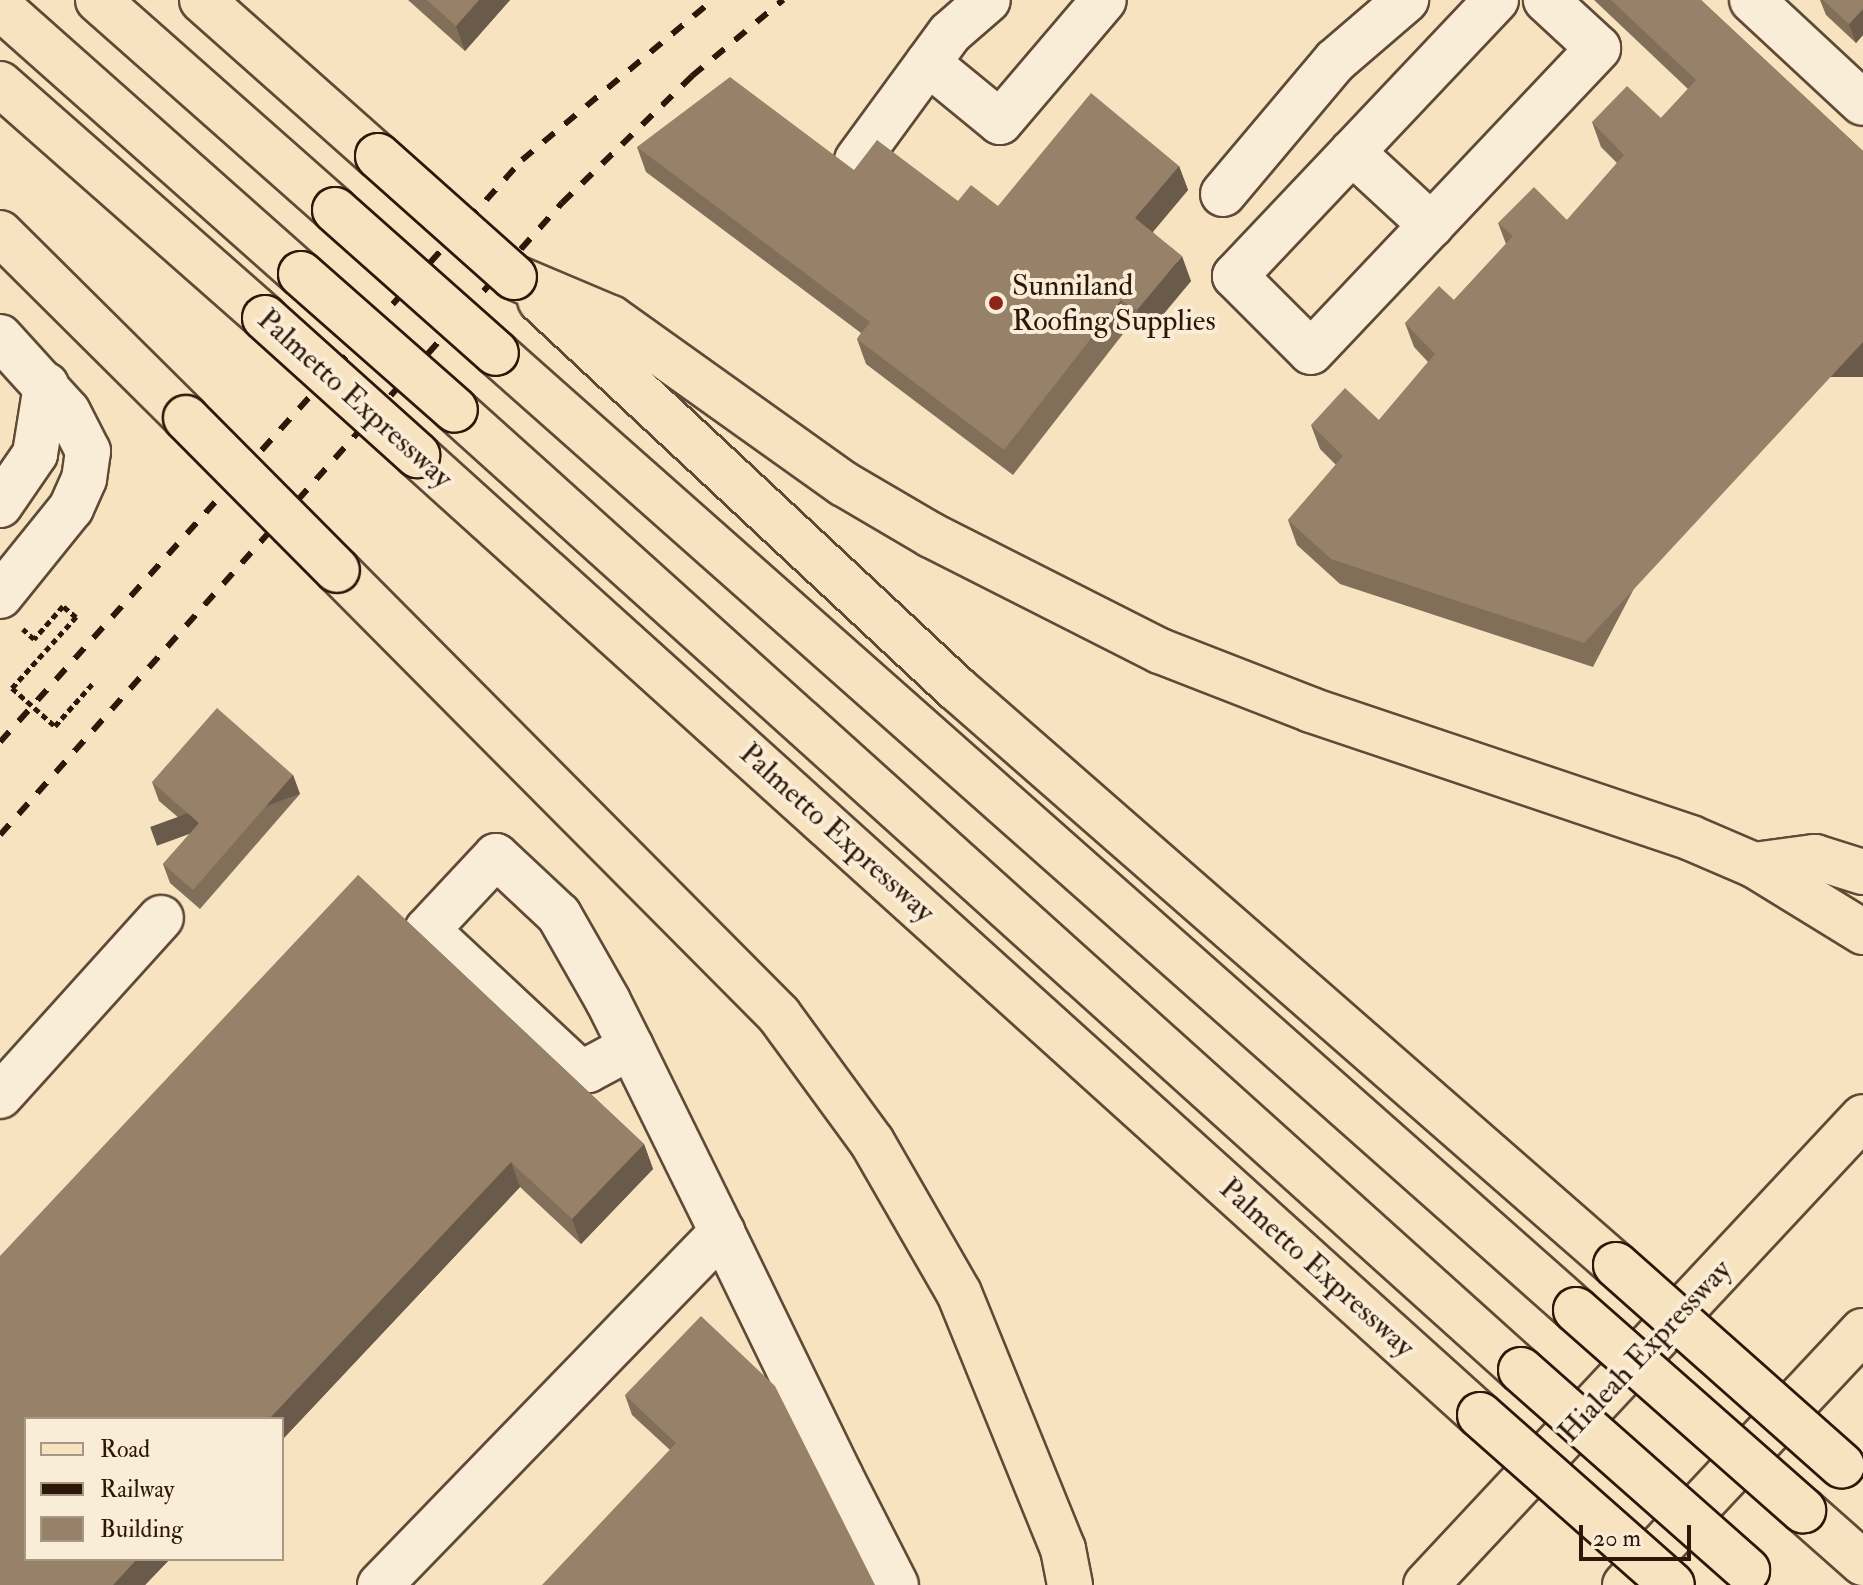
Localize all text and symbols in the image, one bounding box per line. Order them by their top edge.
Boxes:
place label: Sunniland Roofing Supplies [1012,268,1216,338]
marker: Sunniland Roofing Supplies [987,294,1005,312]
street label: Palmetto Expressway [250,302,460,496]
street label: Palmetto Expressway [732,736,942,930]
street label: Palmetto Expressway [1212,1171,1422,1365]
street label: Hialeah Expressway [1551,1252,1739,1450]
legend [24,1417,284,1561]
text: Road [100,1434,150,1465]
text: Railway [100,1474,174,1505]
scale bar [1583,1509,1695,1559]
text: Building [100,1514,183,1545]
text: 20 m [1593,1523,1641,1554]

